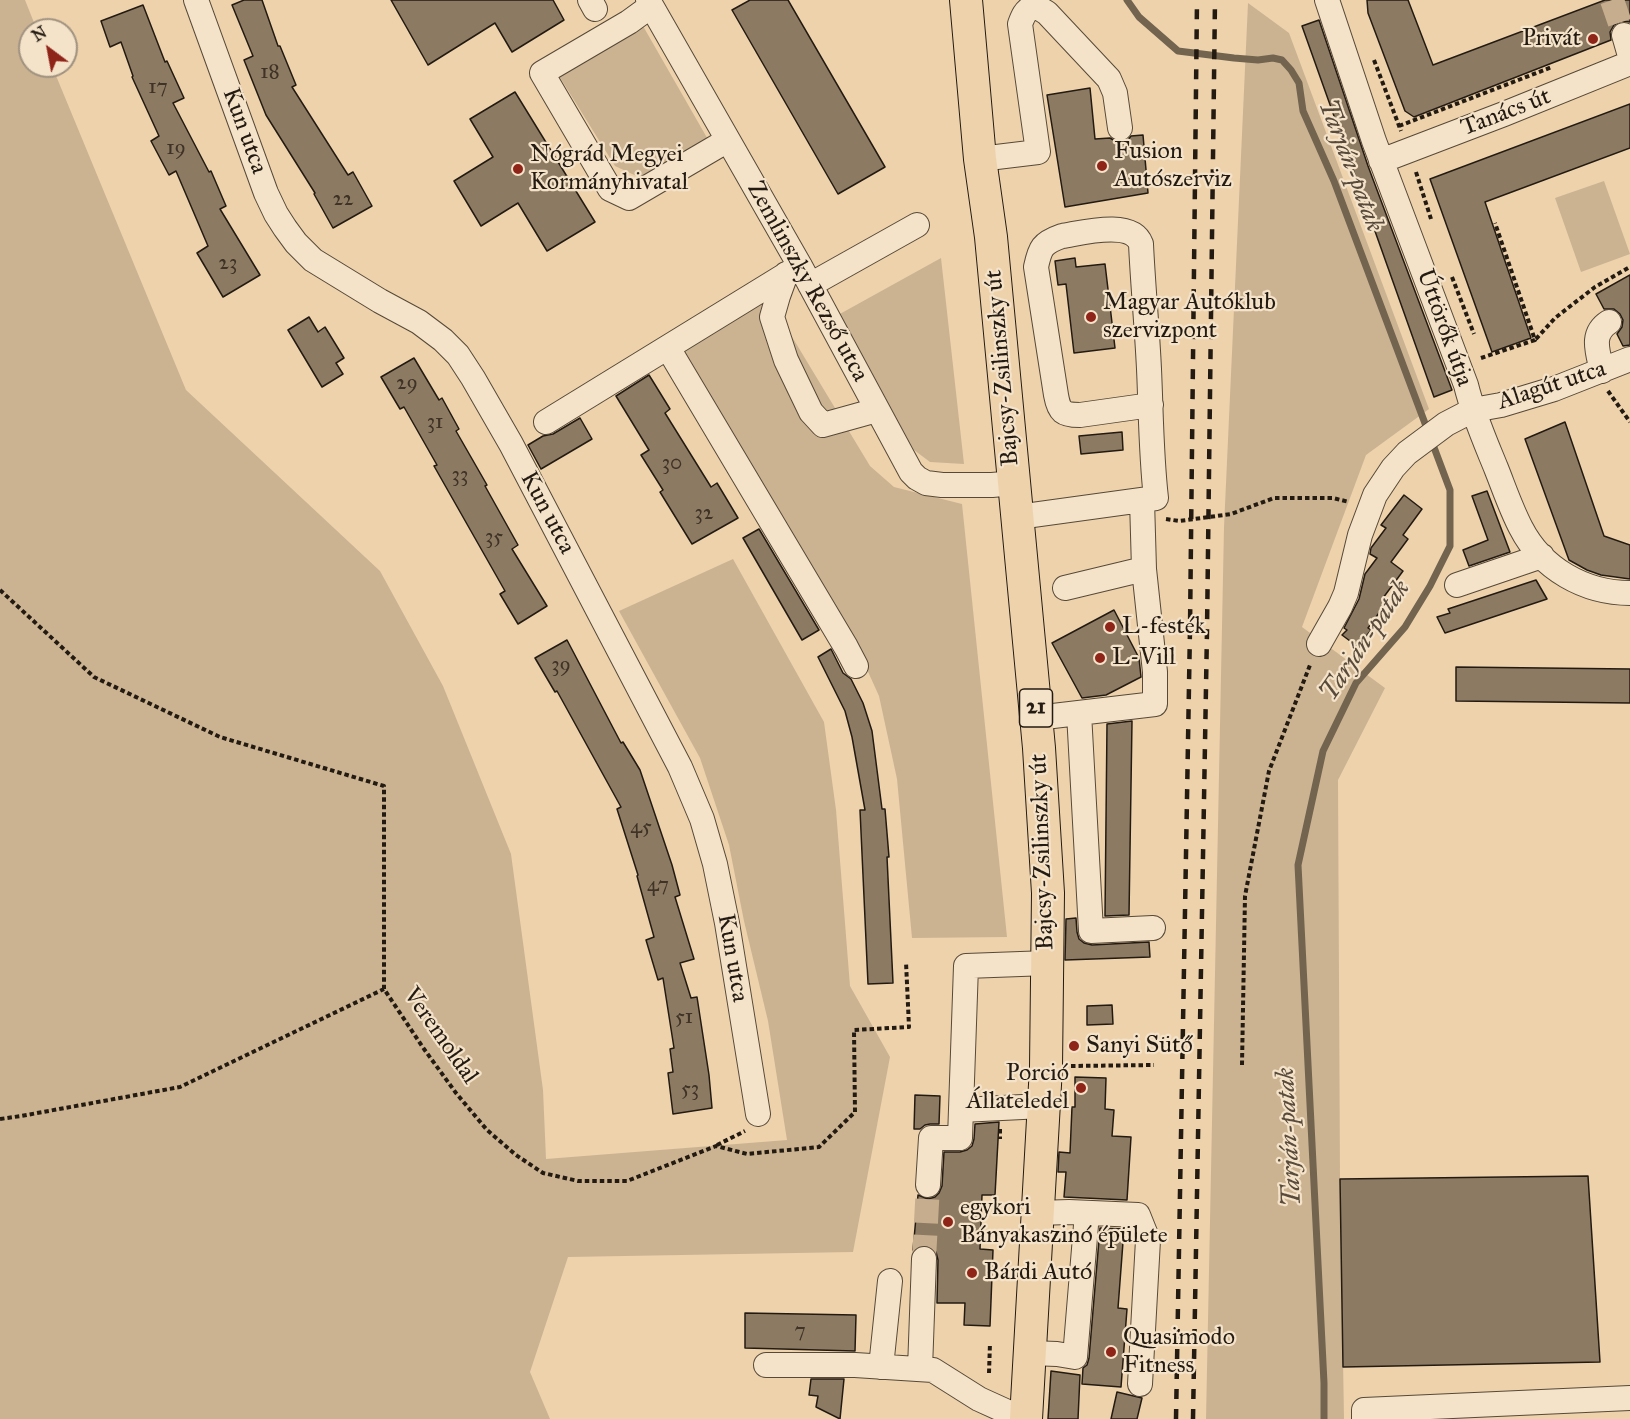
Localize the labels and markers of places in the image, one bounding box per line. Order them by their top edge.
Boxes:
place label: Privát [1522,25,1581,53]
marker: Privát [1586,32,1600,46]
place label: Fusion Autószerviz [1114,138,1232,194]
place label: Nógrád Megyei Kormányhivatal [530,141,688,197]
marker: Fusion Autószerviz [1095,159,1109,173]
marker: Nógrád Megyei Kormányhivatal [511,162,525,176]
place label: Magyar Autóklub szervizpont [1103,289,1276,345]
marker: Magyar Autóklub szervizpont [1084,310,1098,324]
place label: L-festék [1122,613,1206,641]
marker: L-festék [1103,620,1117,634]
place label: L-Vill [1112,644,1176,672]
marker: L-Vill [1093,651,1107,665]
place label: Sanyi Sütő [1086,1032,1193,1060]
marker: Sanyi Sütő [1067,1039,1081,1053]
place label: Porció Állateledel [966,1060,1069,1116]
marker: Porció Állateledel [1074,1081,1088,1095]
place label: egykori Bányakaszinó épülete [960,1194,1168,1250]
marker: egykori Bányakaszinó épülete [941,1215,955,1229]
place label: Bárdi Autó [984,1259,1092,1287]
marker: Bárdi Autó [965,1266,979,1280]
place label: Quasimodo Fitness [1123,1324,1235,1380]
marker: Quasimodo Fitness [1104,1345,1118,1359]

